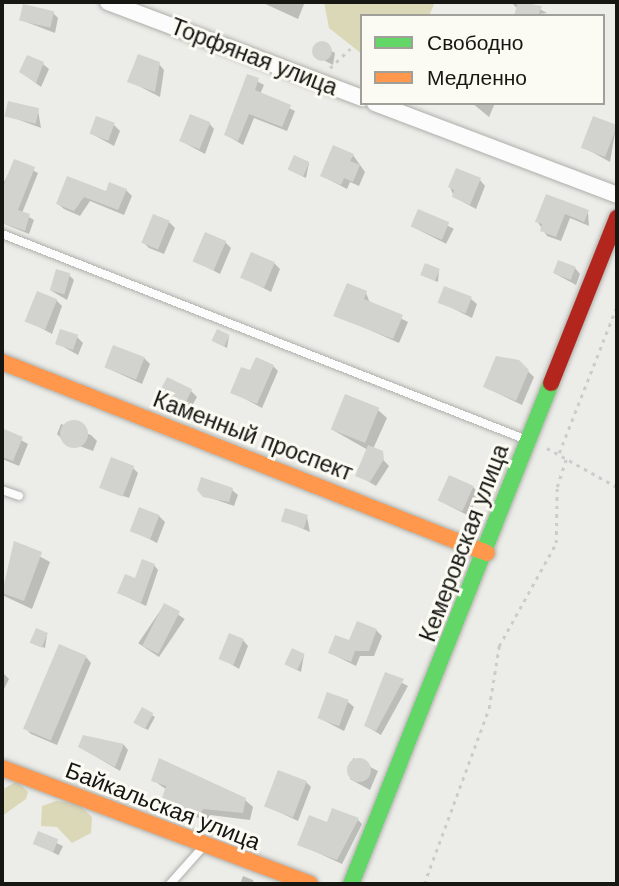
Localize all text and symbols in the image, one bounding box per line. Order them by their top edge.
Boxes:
street label: Торфяная улица [167,12,341,102]
legend [360,14,605,105]
text: Свободно [427,31,524,54]
text: Медленно [427,66,527,89]
street label: Каменный проспект [149,385,357,487]
street label: Кемеровская улица [414,440,514,646]
street label: Байкальская улица [62,756,264,856]

